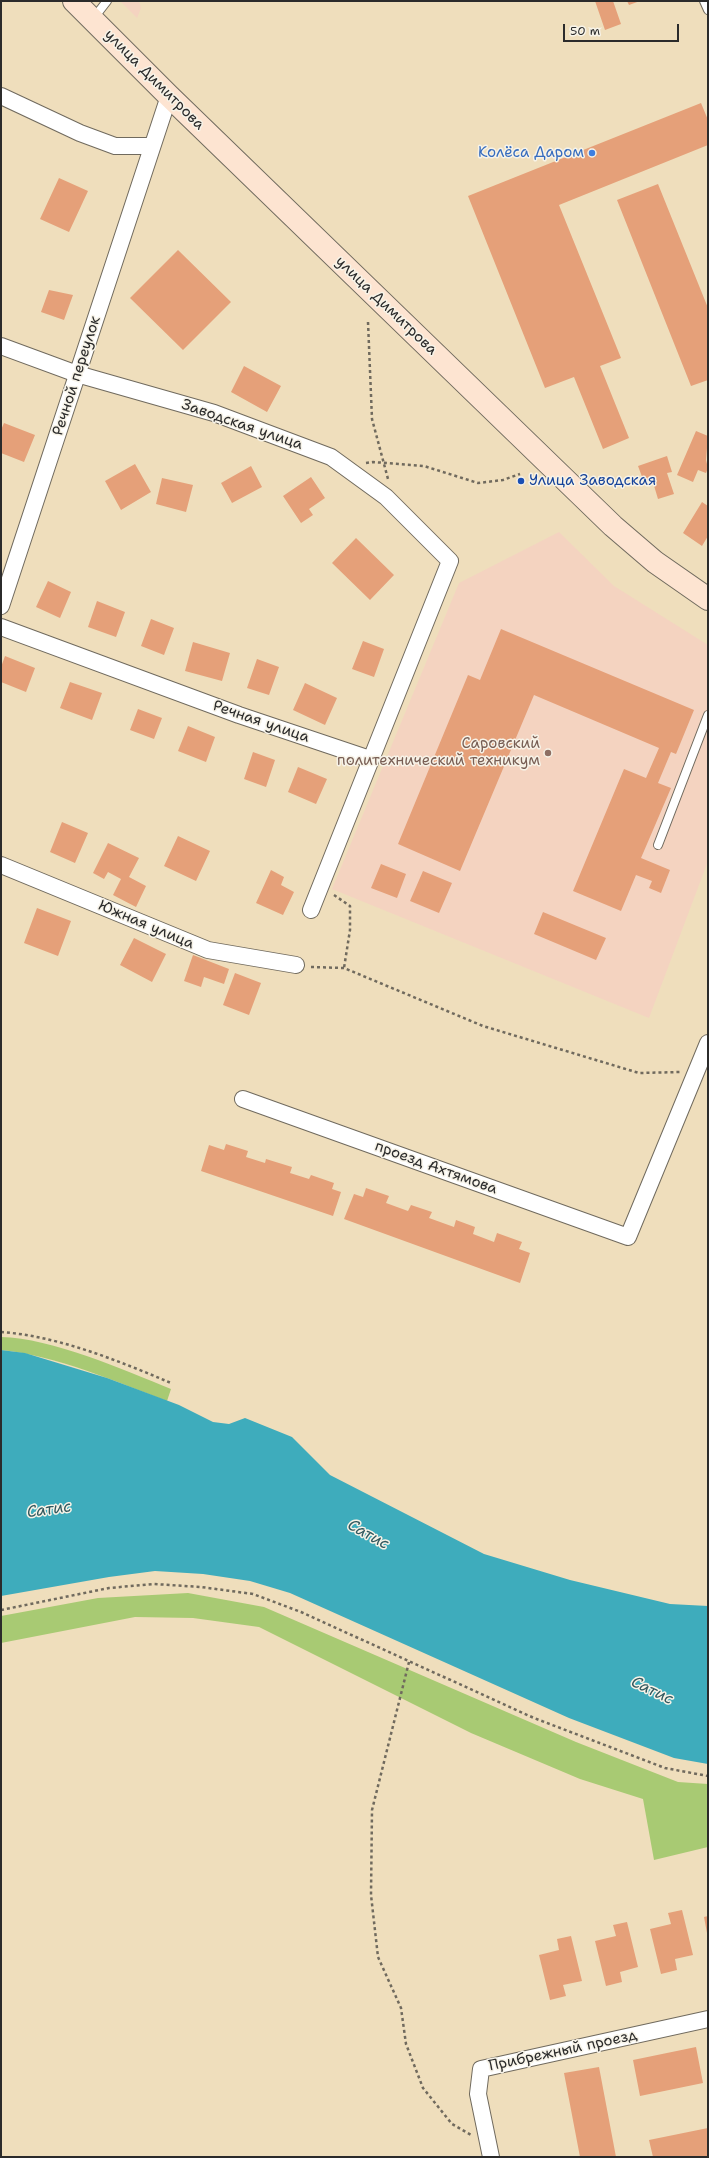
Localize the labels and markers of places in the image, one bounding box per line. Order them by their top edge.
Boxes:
place label: Колёса Даром [478,144,584,162]
marker: Колёса Даром [587,148,597,158]
place label: Улица Заводская [529,472,656,490]
marker: Улица Заводская [516,476,526,486]
place label: Саровский политехнический техникум [337,735,540,770]
marker: Саровский политехнический техникум [543,748,553,758]

